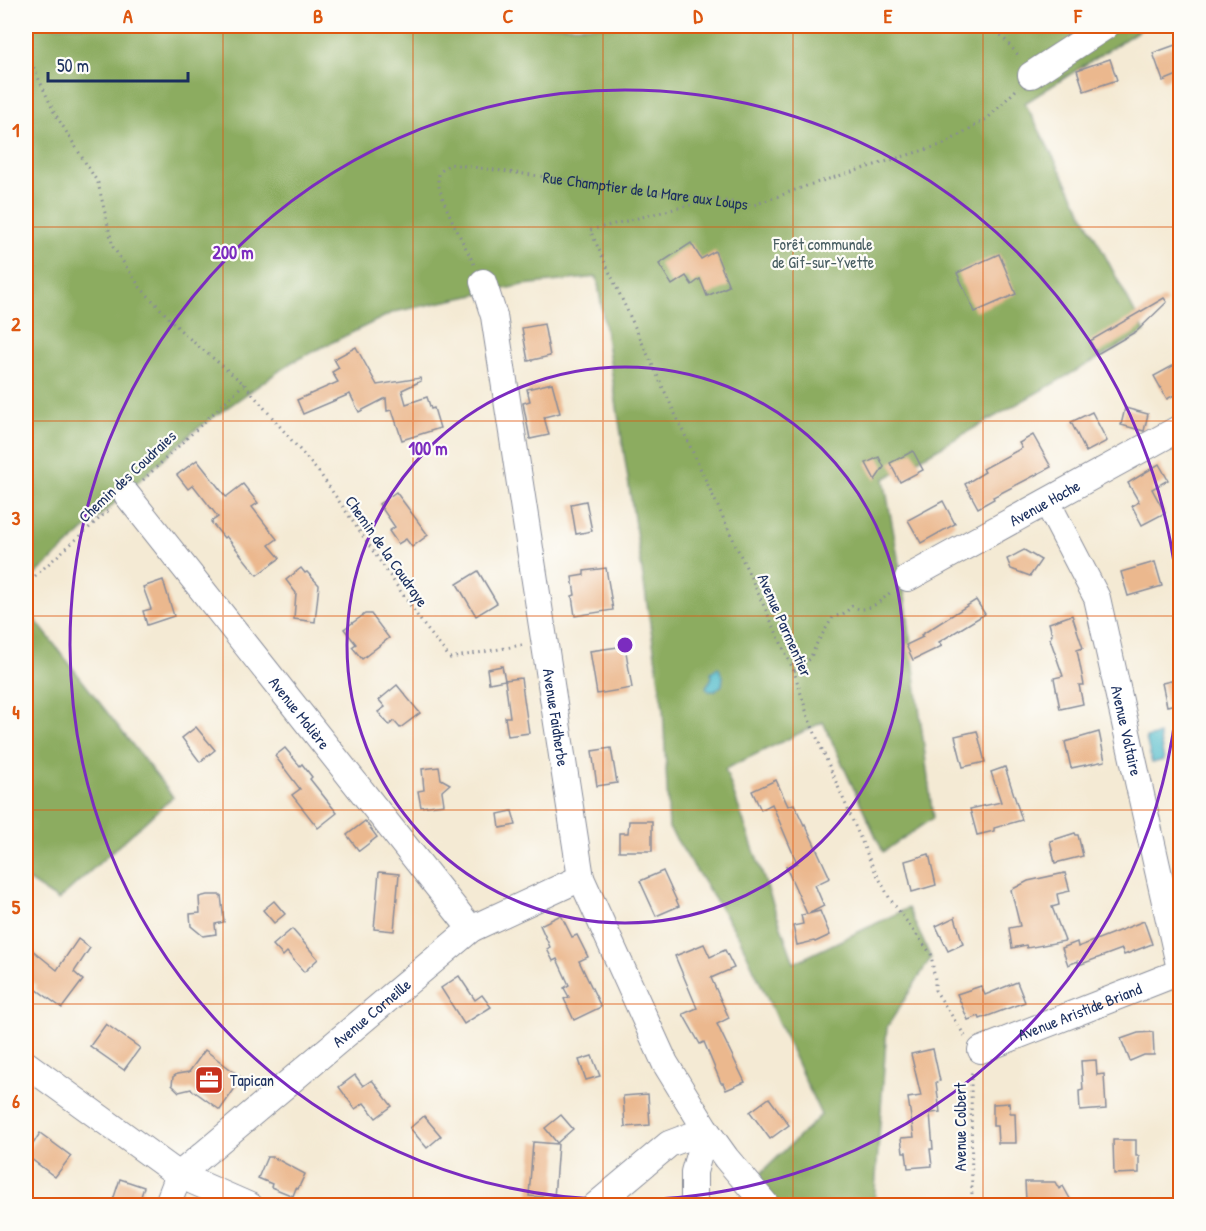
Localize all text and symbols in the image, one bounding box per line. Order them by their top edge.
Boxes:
text: A [123,2,133,29]
text: B [313,2,323,29]
text: C [503,2,514,29]
text: D [693,2,703,29]
text: E [884,2,893,29]
text: F [1073,2,1083,29]
scale bar [48,45,188,83]
text: 50 m [57,53,89,78]
text: 1 [12,116,20,143]
street label: Rue Champtier de la Mare aux Loups [542,166,749,215]
park label: Forêt communale de Gif-sur-Yvette [772,233,875,273]
text: 200 m [213,240,253,265]
text: 2 [11,310,21,337]
street label: Chemin des Coudraies [73,425,181,527]
text: 100 m [408,436,448,461]
street label: Avenue Hoche [1005,474,1084,531]
street label: Chemin de la Coudraye [340,491,434,612]
text: 3 [12,504,21,531]
street label: Avenue Parmentier [752,570,818,680]
centre of rings [615,635,635,655]
street label: Avenue Faidherbe [538,667,575,769]
street label: Avenue Molière [264,672,336,754]
street label: Avenue Voltaire [1106,683,1148,778]
text: 4 [12,698,20,725]
text: 5 [12,893,21,920]
street label: Avenue Corneille [328,973,416,1052]
street label: Avenue Aristide Briand [1015,977,1145,1045]
office icon: Tapican [193,1064,225,1096]
place label: Tapican [230,1069,274,1091]
street label: Avenue Colbert [949,1082,971,1171]
text: 6 [12,1087,20,1114]

